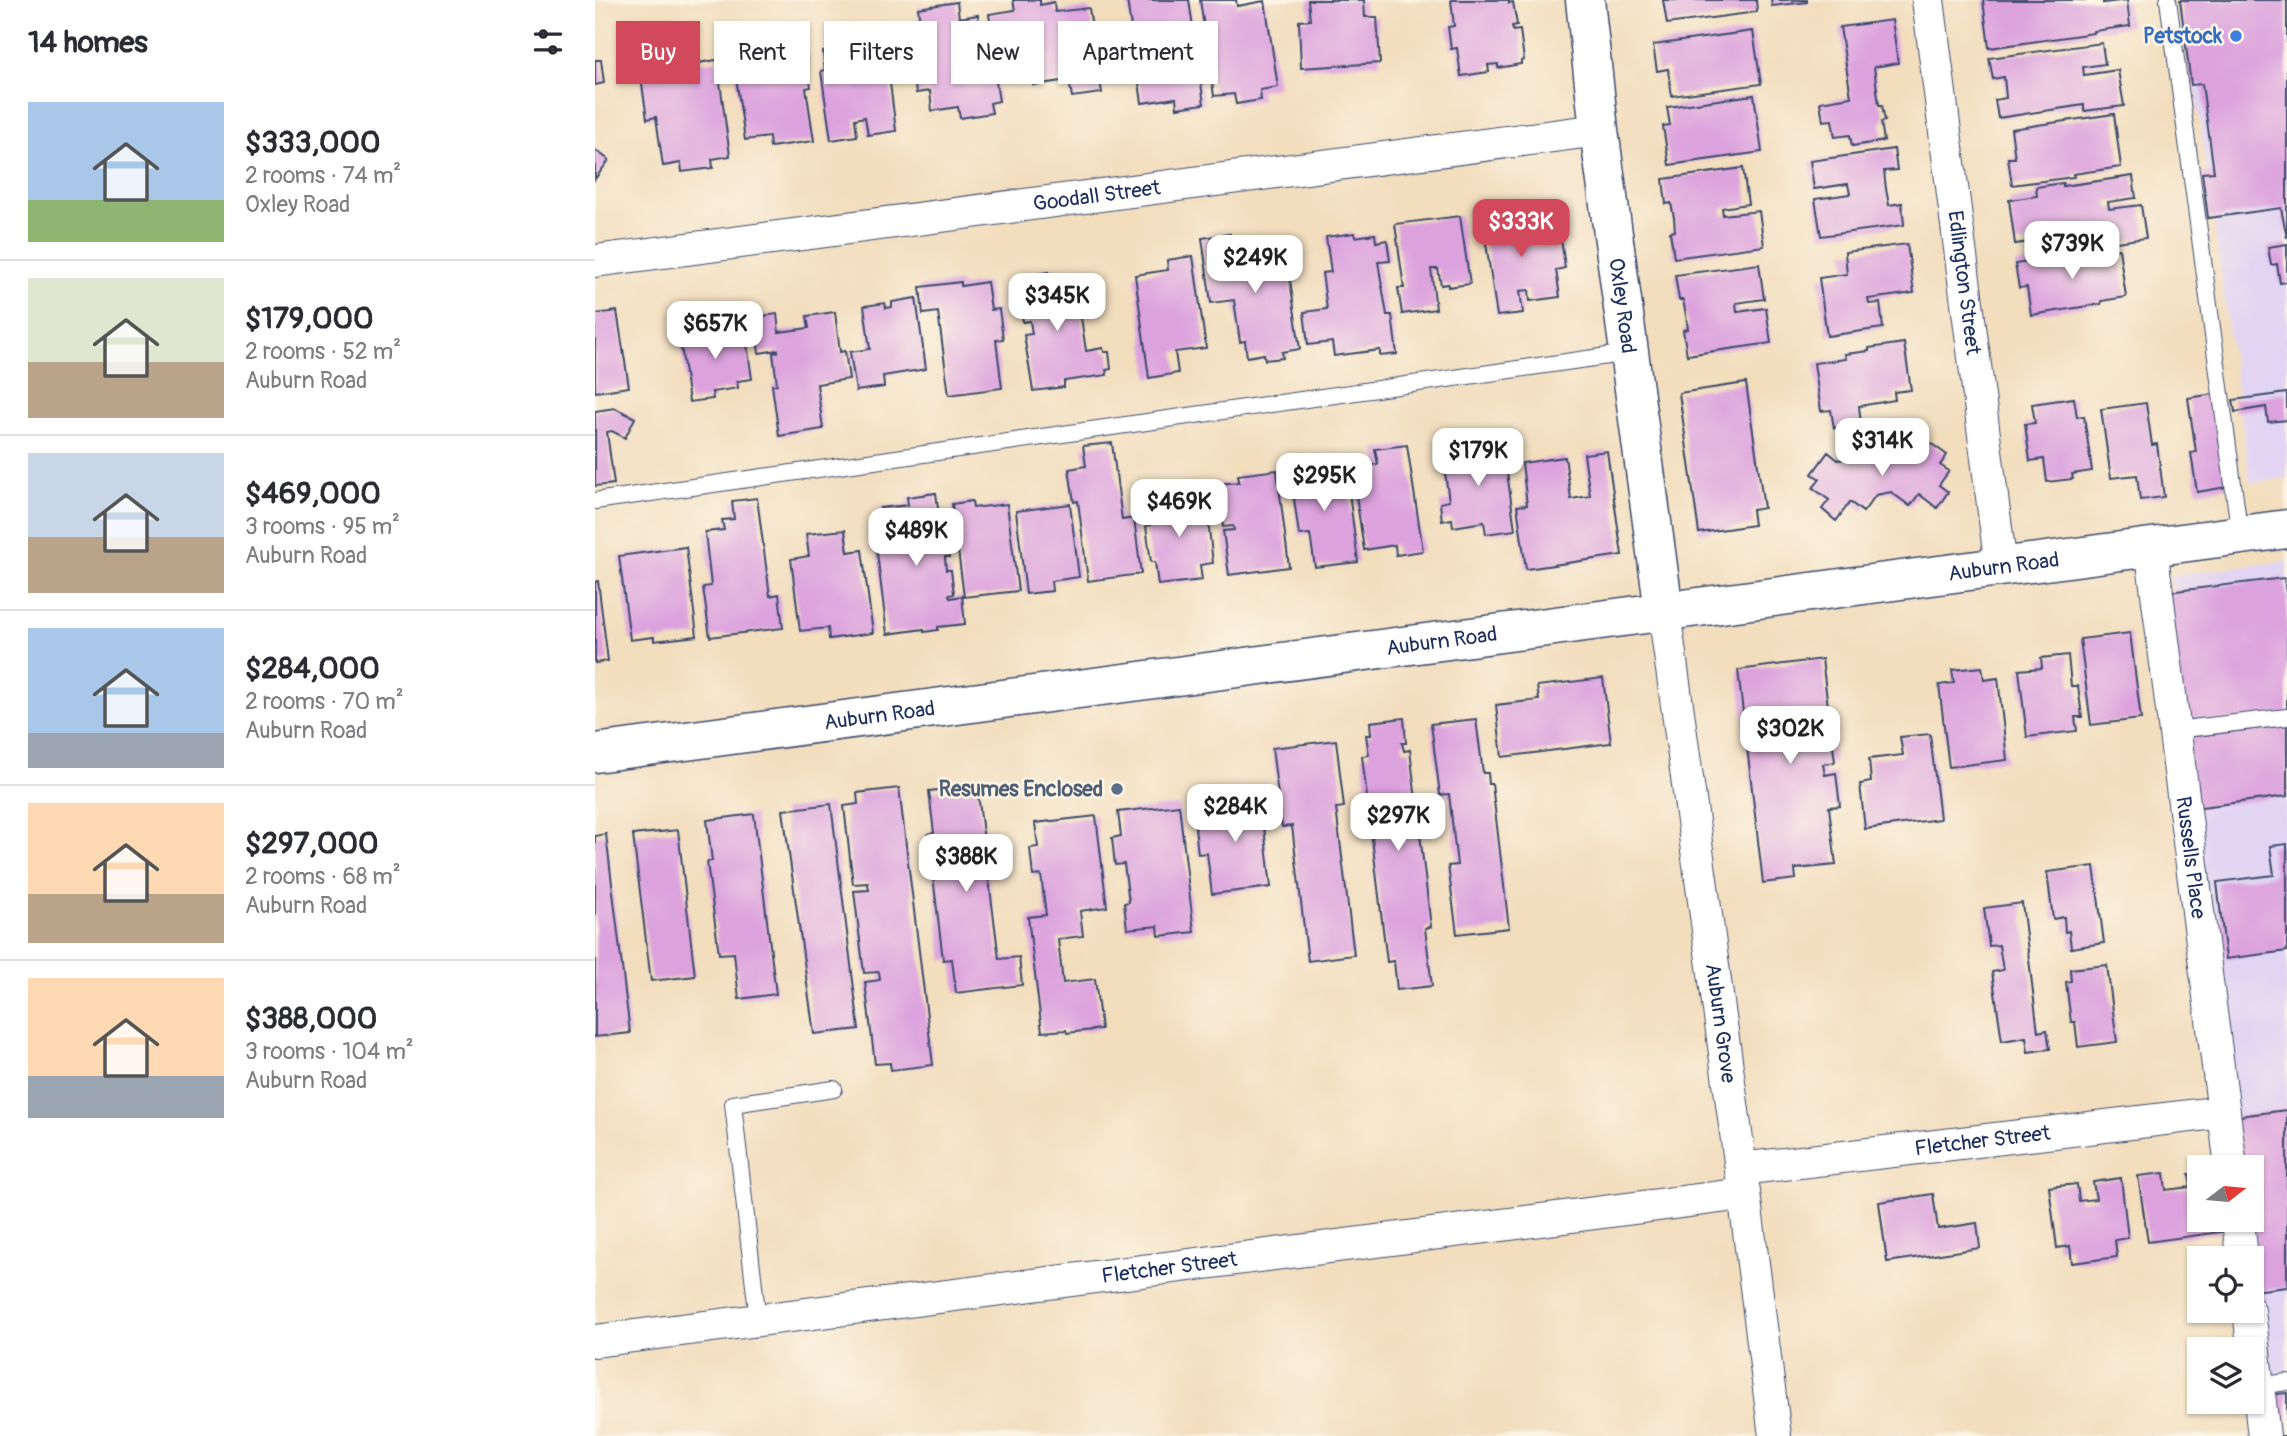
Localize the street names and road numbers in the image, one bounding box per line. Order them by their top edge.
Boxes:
street label: Goodall Street [1032,174,1163,218]
street label: Edlington Street [1941,209,1987,357]
street label: Oxley Road [1602,256,1642,355]
street label: Auburn Road [1947,546,2061,588]
street label: Auburn Road [1385,621,1499,662]
street label: Auburn Road [822,695,937,737]
street label: Russells Place [2169,795,2212,921]
street label: Auburn Grove [1699,962,1742,1085]
street label: Fletcher Street [1913,1120,2052,1162]
street label: Fletcher Street [1100,1246,1239,1290]

